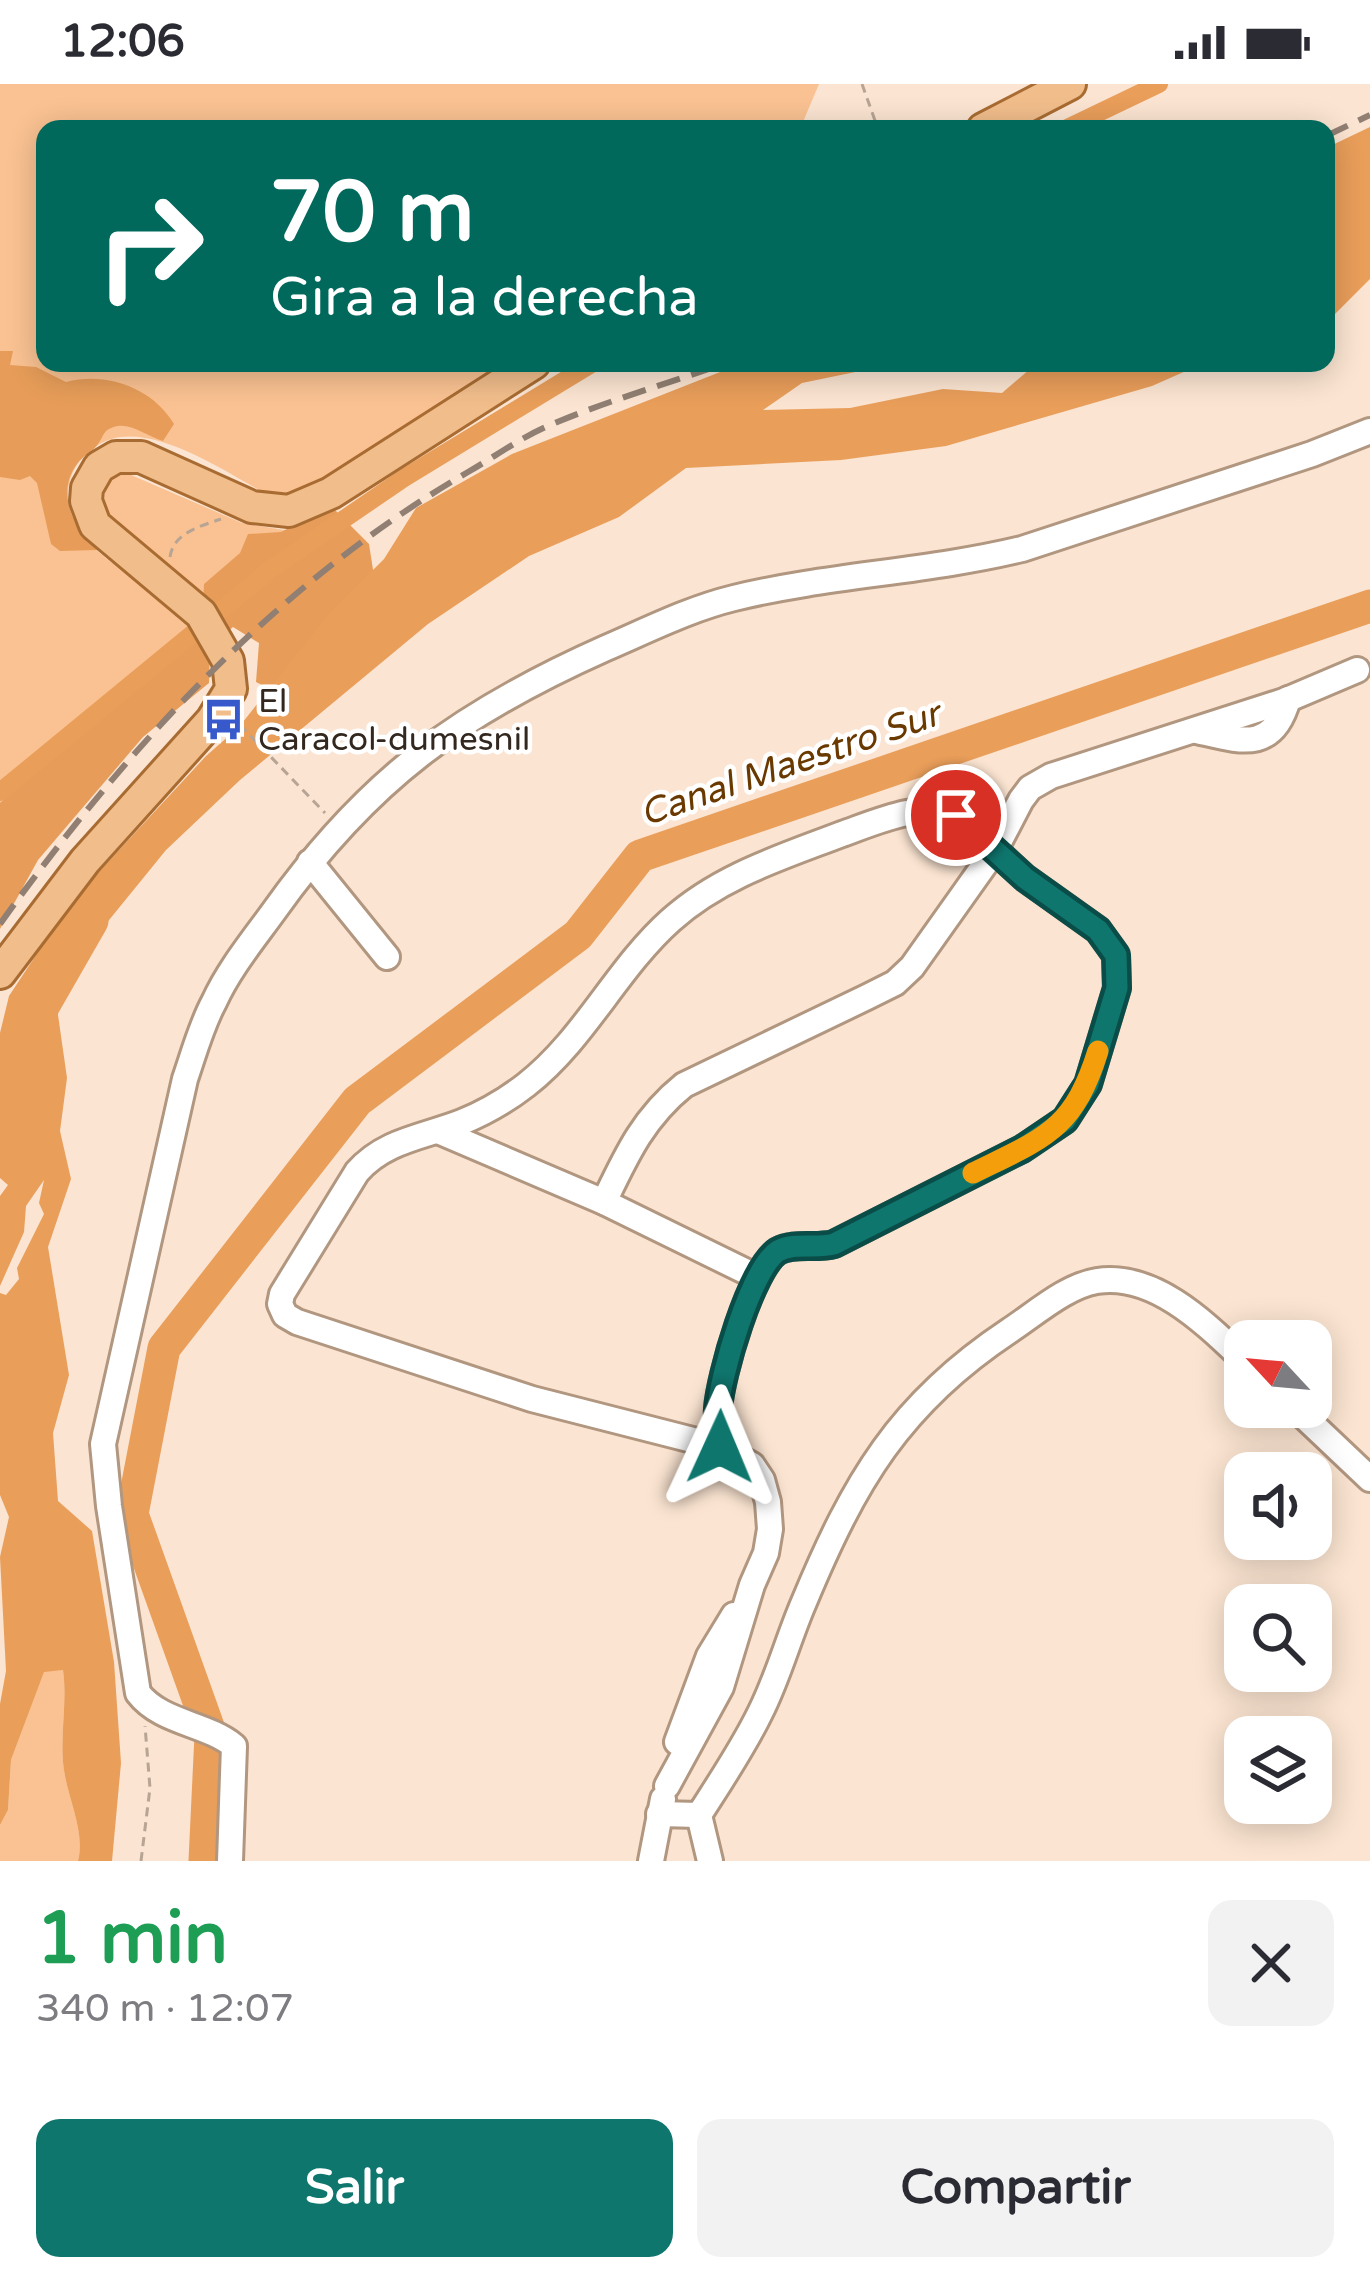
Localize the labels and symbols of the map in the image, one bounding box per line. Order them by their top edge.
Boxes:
place label: El Caracol-dumesnil [258,682,530,759]
water label: Canal Maestro Sur [635,691,949,835]
bus stop icon: El Caracol-dumesnil [201,697,247,743]
pin [905,764,1007,866]
north arrow [1224,1320,1332,1428]
position arrow [657,1384,783,1510]

